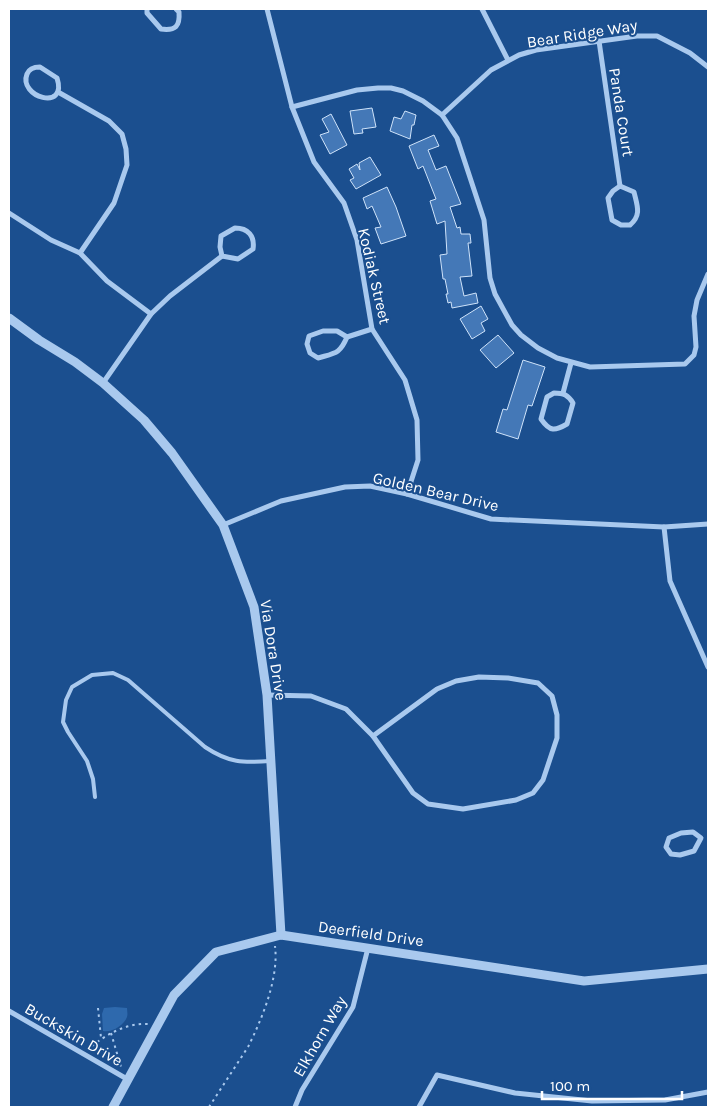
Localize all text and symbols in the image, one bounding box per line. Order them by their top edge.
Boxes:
street label: Bear Ridge Way [525,15,639,52]
street label: Panda Court [605,66,638,158]
street label: Kodiak Street [354,226,395,326]
street label: Golden Bear Drive [371,468,501,515]
street label: Via Dora Drive [256,598,291,702]
street label: Deerfield Drive [317,917,425,950]
street label: Elkhorn Way [289,992,350,1080]
street label: Buckskin Drive [21,999,126,1070]
scale bar [542,1068,682,1100]
text: 100 m [550,1077,590,1095]

